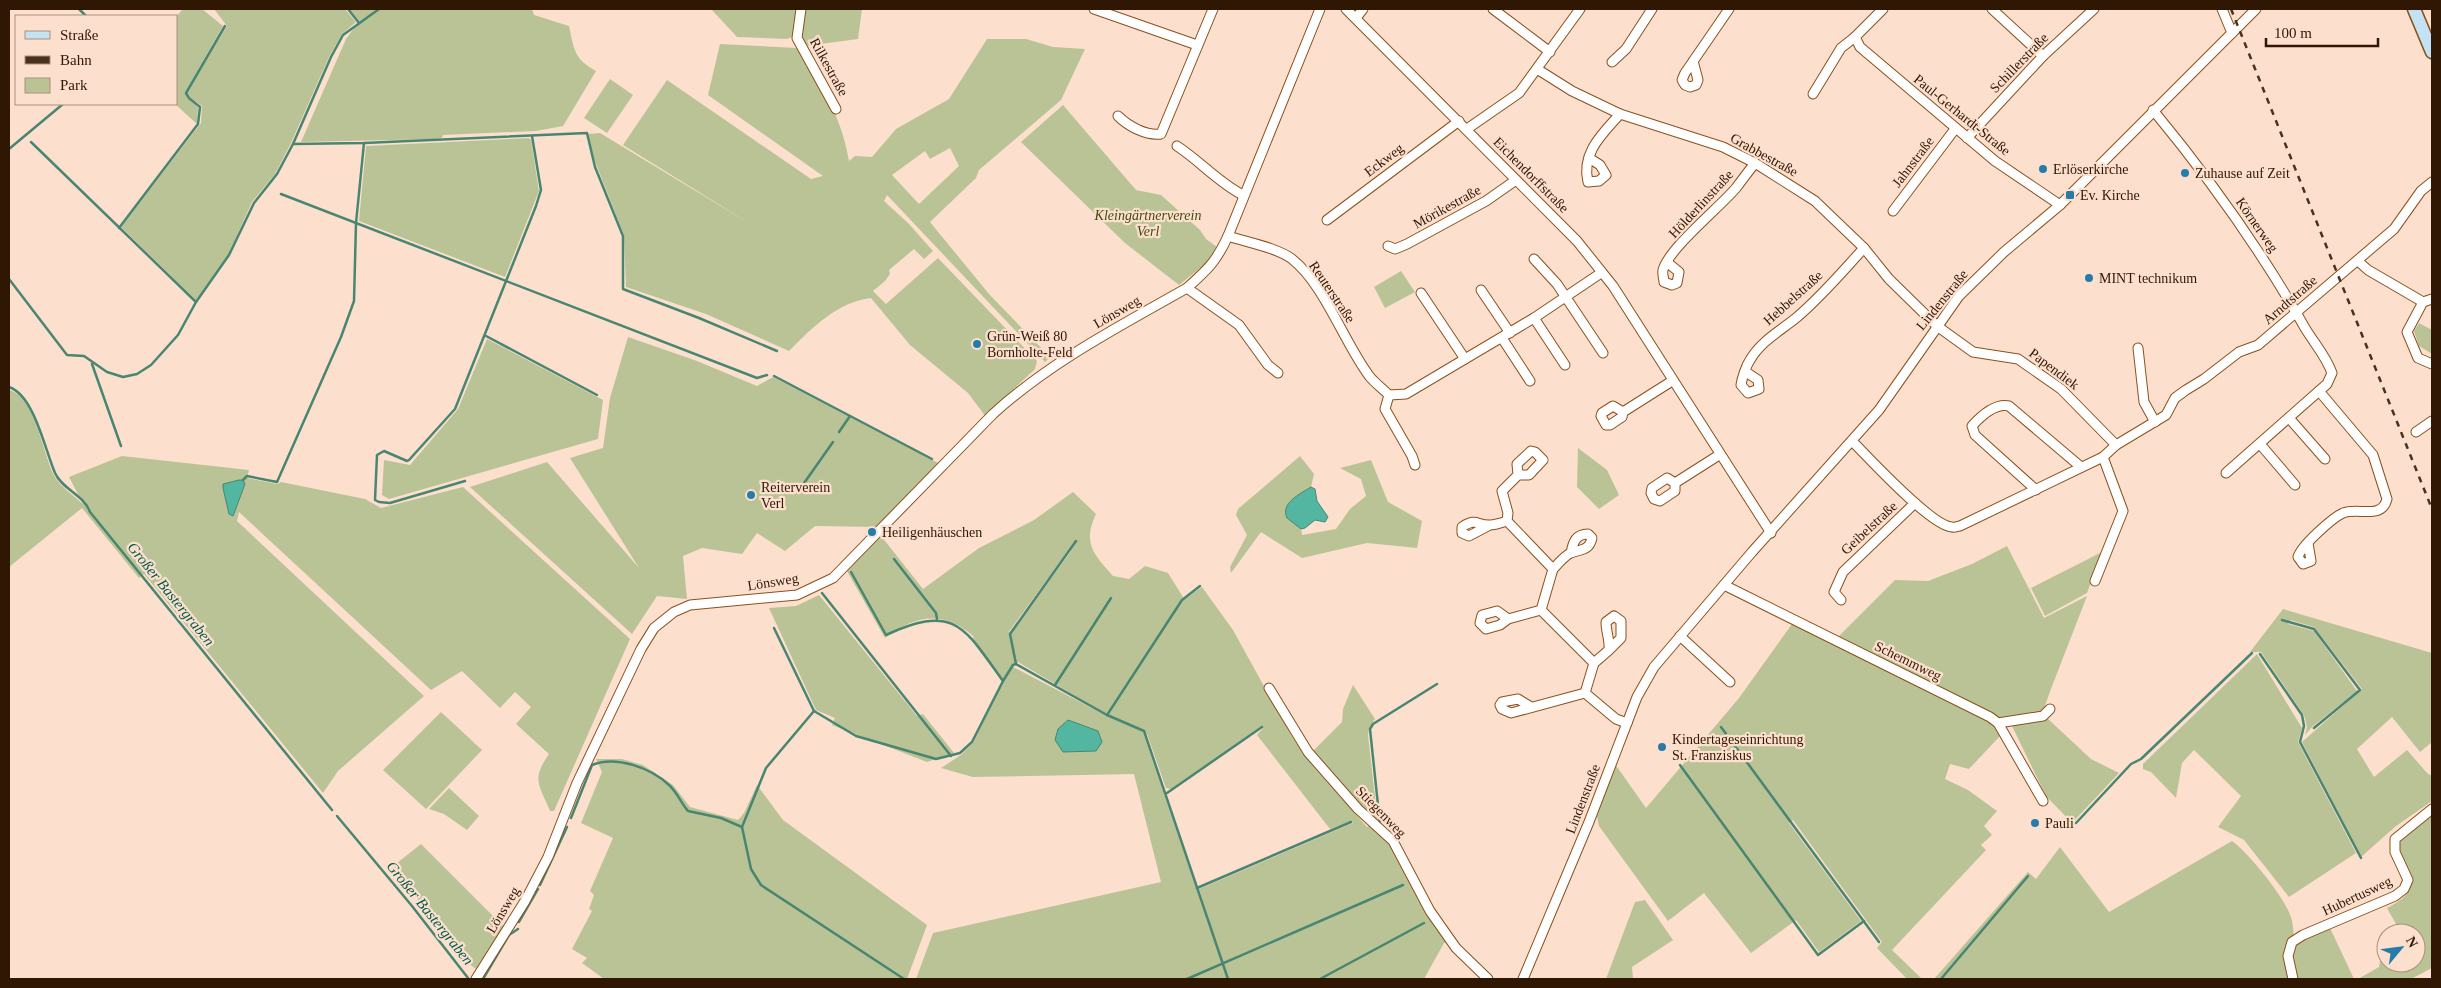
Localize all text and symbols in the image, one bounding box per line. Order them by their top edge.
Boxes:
legend [15,15,178,105]
scale bar [2266,15,2378,47]
text: 100 m [2274,25,2312,41]
text: Straße [60,27,99,43]
street label: Schillerstraße [1987,30,2051,96]
street label: Rilkestraße [807,35,851,99]
text: Bahn [60,52,92,68]
street label: Paul-Gerhardt-Straße [1911,71,2013,159]
text: Park [60,77,88,93]
street label: Grabbestraße [1728,130,1800,180]
street label: Eichendorffstraße [1490,134,1572,216]
street label: Jahnstraße [1889,134,1937,190]
street label: Eckweg [1361,140,1407,180]
place label: Erlöserkirche [2053,162,2128,177]
marker: Erlöserkirche [2037,163,2049,175]
place label: Zuhause auf Zeit [2195,166,2290,181]
street label: Hölderlinstraße [1666,167,1736,241]
marker: Zuhause auf Zeit [2179,167,2191,179]
street label: Mörikestraße [1411,182,1483,232]
place label: Ev. Kirche [2080,188,2140,203]
marker: Ev. Kirche [2064,189,2076,201]
street label: Körnerweg [2233,195,2281,255]
park label: Kleingärtnerverein Verl [1094,208,1201,239]
street label: Reuterstraße [1306,258,1358,326]
street label: Lindenstraße [1913,267,1971,333]
street label: Hebbelstraße [1761,268,1825,328]
place label: MINT technikum [2099,271,2197,286]
marker: MINT technikum [2083,272,2095,284]
street label: Arndtstraße [2260,273,2320,327]
street label: Lönsweg [1091,293,1143,331]
place label: Grün-Weiß 80 Bornholte-Feld [987,329,1073,360]
marker: Grün-Weiß 80 Bornholte-Feld [971,338,983,350]
street label: Papendiek [2026,345,2082,393]
place label: Reiterverein Verl [761,480,830,511]
marker: Reiterverein Verl [745,489,757,501]
street label: Geibelstraße [1838,498,1900,558]
place label: Heiligenhäuschen [882,525,982,540]
marker: Heiligenhäuschen [866,526,878,538]
water label: Großer Bastergraben [124,539,218,649]
street label: Lönsweg [746,571,800,593]
street label: Schemmweg [1872,638,1944,684]
place label: Kindertageseinrichtung St. Franziskus [1672,732,1803,763]
marker: Kindertageseinrichtung St. Franziskus [1656,741,1668,753]
street label: Lindenstraße [1563,762,1603,836]
street label: Stiegenweg [1353,783,1409,841]
place label: Pauli [2045,816,2074,831]
marker: Pauli [2029,817,2041,829]
water label: Großer Bastergraben [383,858,477,968]
street label: Hubertusweg [2320,873,2394,919]
street label: Lönsweg [483,884,523,936]
north arrow [2376,923,2426,973]
text: N [2403,934,2421,950]

